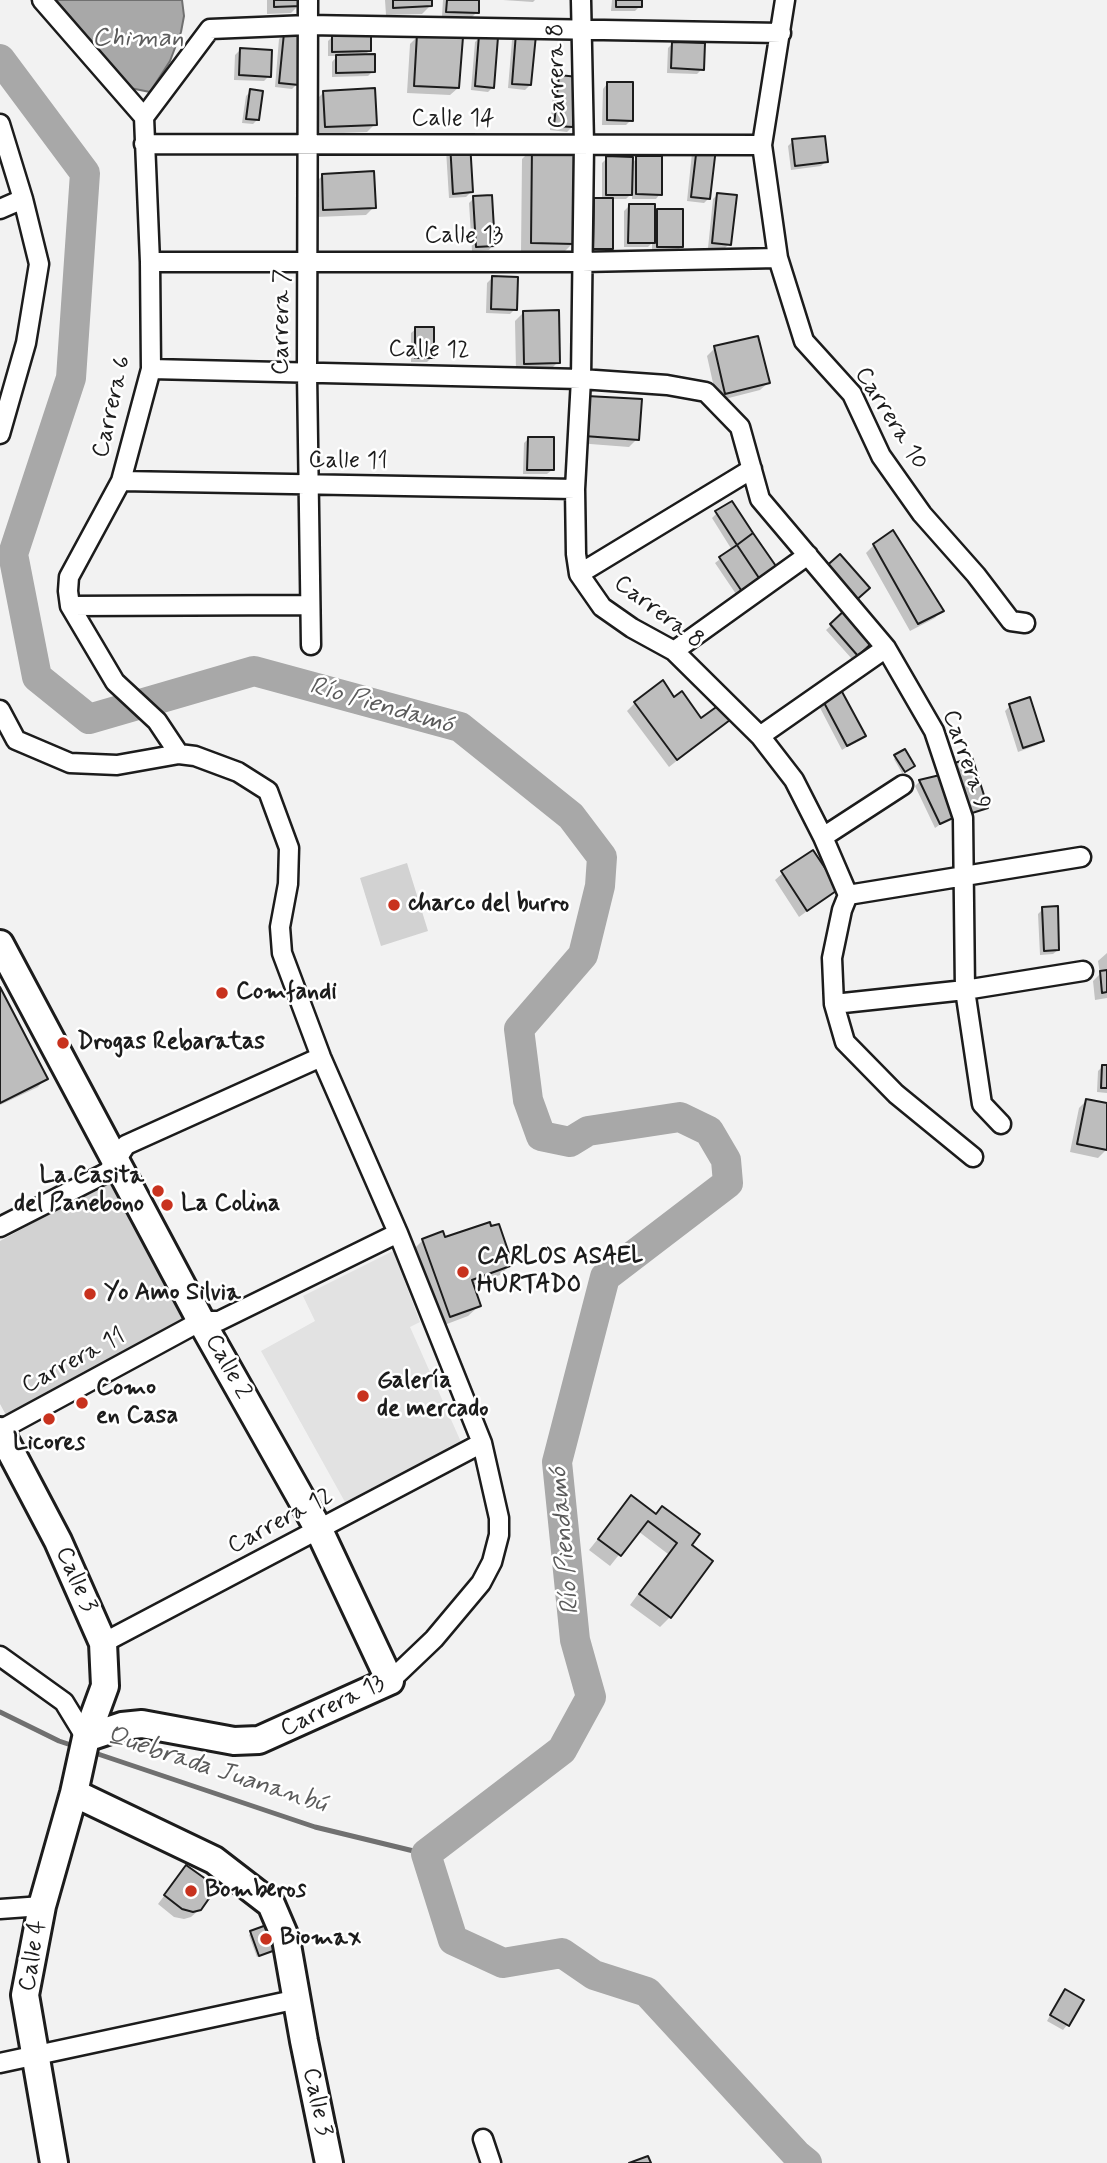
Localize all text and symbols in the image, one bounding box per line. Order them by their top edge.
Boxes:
street label: Carrera 8 [543,23,573,129]
water label: Chiman [92,24,184,56]
street label: Calle 14 [411,106,495,134]
street label: Calle 13 [425,223,503,251]
street label: Carrera 7 [268,269,298,375]
street label: Calle 12 [388,336,470,366]
street label: Carrera 6 [87,353,139,461]
street label: Carrera 10 [847,362,933,476]
street label: Calle 11 [308,447,388,477]
street label: Carrera 8 [607,570,709,656]
water label: Río Piendamó [305,672,457,742]
street label: Carrera 9 [935,706,995,814]
place label: charco del burro [408,891,569,919]
marker: charco del burro [386,897,402,913]
place label: Comfandi [236,979,337,1007]
marker: Comfandi [214,985,230,1001]
place label: Drogas Rebaratas [77,1029,265,1057]
marker: Drogas Rebaratas [55,1035,71,1051]
place label: La Casita del Panebono [14,1163,144,1219]
marker: La Casita del Panebono [150,1183,166,1199]
place label: La Colina [181,1191,280,1219]
marker: La Colina [159,1197,175,1213]
place label: CARLOS ASAEL HURTADO [477,1244,644,1300]
marker: CARLOS ASAEL HURTADO [455,1264,471,1280]
place label: Yo Amo Silvia [104,1280,241,1308]
marker: Yo Amo Silvia [82,1286,98,1302]
street label: Carrera 11 [17,1323,131,1401]
street label: Calle 2 [197,1329,257,1405]
place label: Galería de mercado [377,1368,489,1424]
place label: Como en Casa [96,1375,178,1431]
marker: Galería de mercado [355,1388,371,1404]
marker: Como en Casa [74,1395,90,1411]
marker: Licores [41,1411,57,1427]
place label: Licores [13,1430,85,1458]
water label: Río Piendamó [544,1466,588,1616]
street label: Carrera 12 [223,1482,339,1562]
street label: Calle 3 [48,1543,102,1617]
street label: Carrera 13 [276,1669,390,1745]
water label: Quebrada Juananbú [102,1721,330,1821]
place label: Bomberos [205,1877,306,1905]
marker: Bomberos [183,1883,199,1899]
street label: Calle 4 [14,1918,54,1994]
place label: Biomax [280,1925,361,1953]
marker: Biomax [258,1931,274,1947]
street label: Calle 3 [295,2065,337,2139]

